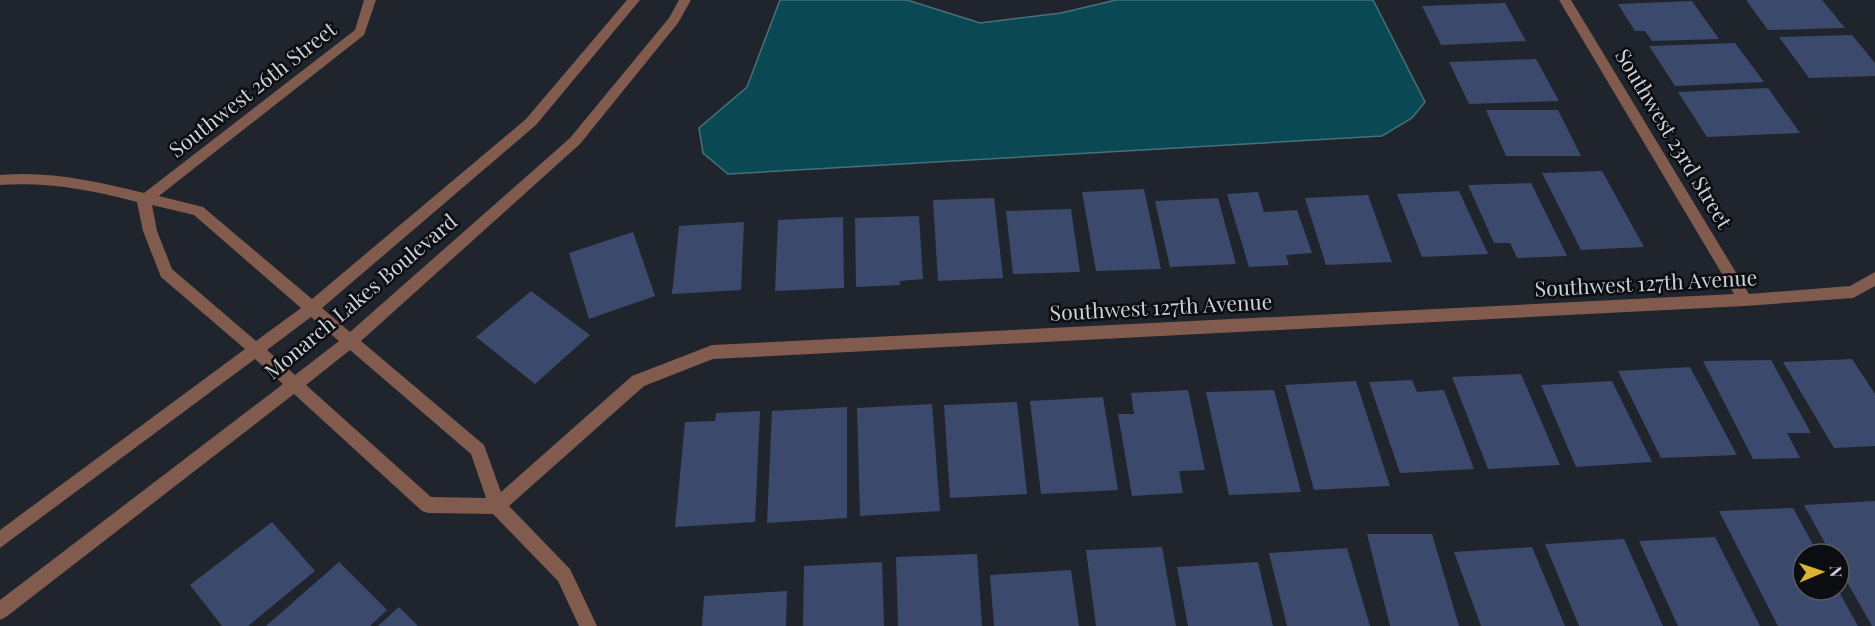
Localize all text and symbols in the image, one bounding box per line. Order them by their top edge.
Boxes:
street label: Southwest 26th Street [162,14,342,163]
street label: Southwest 23rd Street [1610,43,1740,234]
street label: Monarch Lakes Boulevard [258,207,462,384]
street label: Southwest 127th Avenue [1534,262,1758,302]
street label: Southwest 127th Avenue [1049,286,1273,326]
north arrow [1791,542,1851,602]
text: N [1826,565,1847,578]

